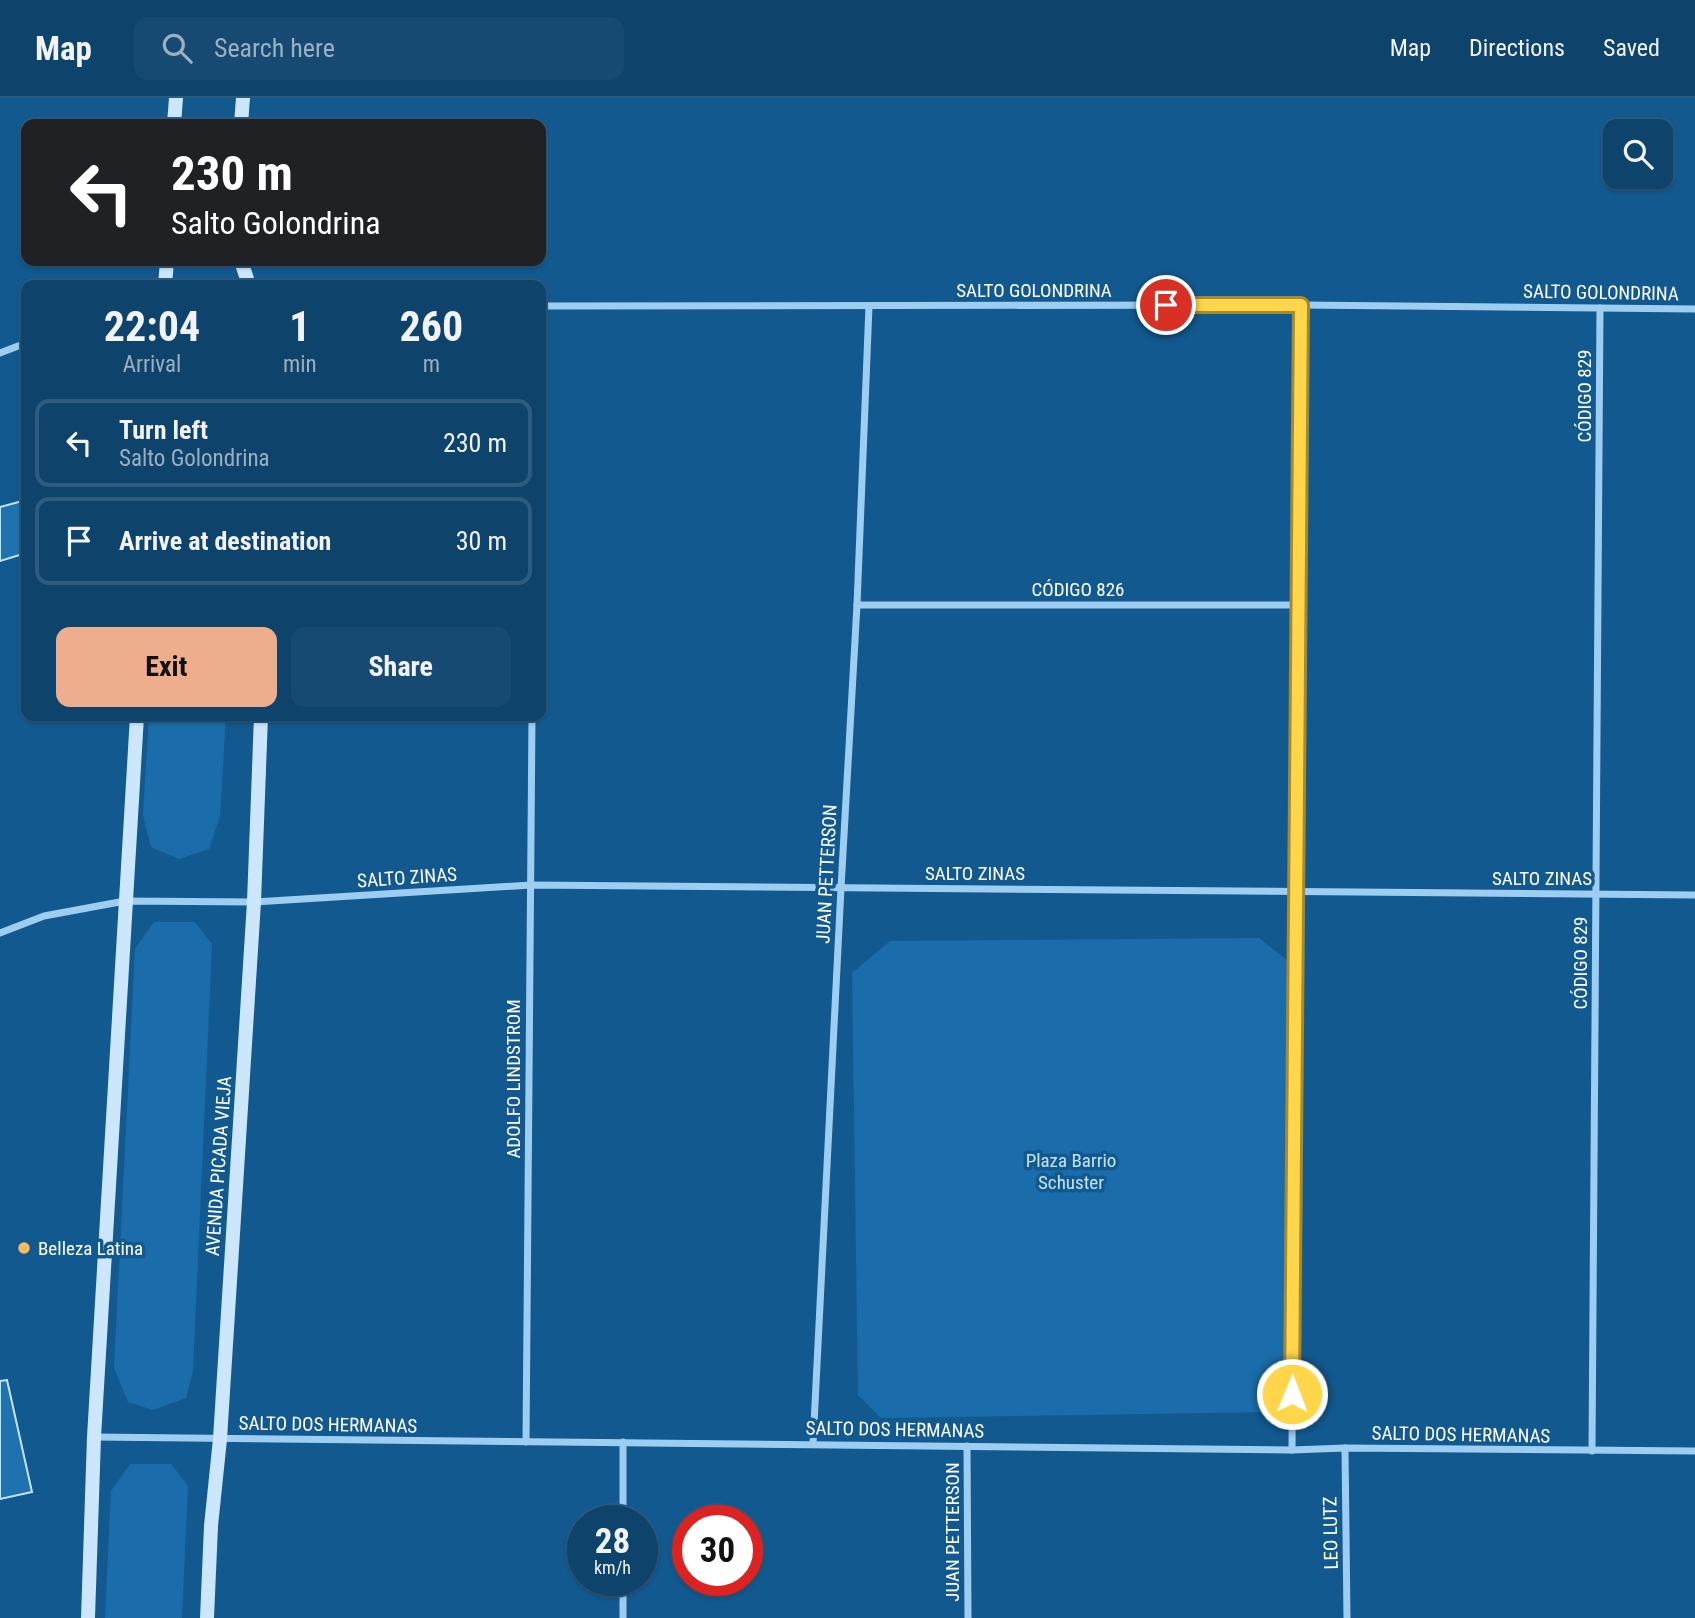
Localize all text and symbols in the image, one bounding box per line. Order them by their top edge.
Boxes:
search box [134,17,624,80]
text: Map [35,29,92,68]
icon: search [158,29,196,67]
text: Search here [214,33,335,63]
text: Map [1390,34,1431,62]
text: Directions [1469,34,1565,62]
text: Saved [1603,34,1660,62]
map controls [1603,119,1673,189]
button: search [1603,119,1673,189]
text: 230 m [171,145,293,202]
icon: left [56,147,147,238]
text: Salto Golondrina [171,204,381,242]
pin [1136,275,1196,335]
street label: SALTO GOLONDRINA [956,279,1112,302]
street label: SALTO GOLONDRINA [1523,280,1679,305]
icon: arrive [1147,286,1185,324]
text: 22:04 [104,302,200,351]
text: 1 [289,302,310,351]
text: 260 [399,302,463,351]
street label: CÓDIGO 829 [1573,350,1596,442]
text: Arrival [123,351,181,378]
text: min [283,351,317,378]
text: m [423,351,440,378]
text: Turn left [119,415,208,445]
icon: left [60,424,98,462]
text: 230 m [443,428,507,458]
text: Salto Golondrina [119,445,270,472]
icon: arrive [60,522,98,560]
text: Arrive at destination [119,526,331,556]
text: 30 m [456,526,507,556]
street label: CÓDIGO 826 [1032,578,1124,601]
button: Exit [56,627,277,707]
button: Share [291,627,511,707]
street label: JUAN PETTERSON [811,804,842,944]
street label: SALTO ZINAS [925,862,1025,885]
street label: SALTO ZINAS [356,863,458,892]
street label: SALTO ZINAS [1492,867,1592,890]
street label: CÓDIGO 829 [1569,917,1592,1009]
street label: ADOLFO LINDSTROM [502,999,525,1159]
street label: AVENIDA PICADA VIEJA [201,1075,236,1257]
park label: Plaza Barrio Schuster [1026,1149,1116,1194]
place label: Belleza Latina [38,1237,143,1260]
marker: Belleza Latina [16,1240,32,1256]
position arrow [1255,1357,1329,1431]
street label: SALTO DOS HERMANAS [238,1411,418,1438]
street label: SALTO DOS HERMANAS [805,1416,985,1443]
street label: SALTO DOS HERMANAS [1371,1421,1551,1448]
street label: JUAN PETTERSON [941,1462,964,1602]
street label: LEO LUTZ [1318,1496,1343,1570]
speed limit sign: 30 [672,1505,763,1596]
text: 28 [595,1521,630,1562]
text: km/h [594,1557,631,1578]

